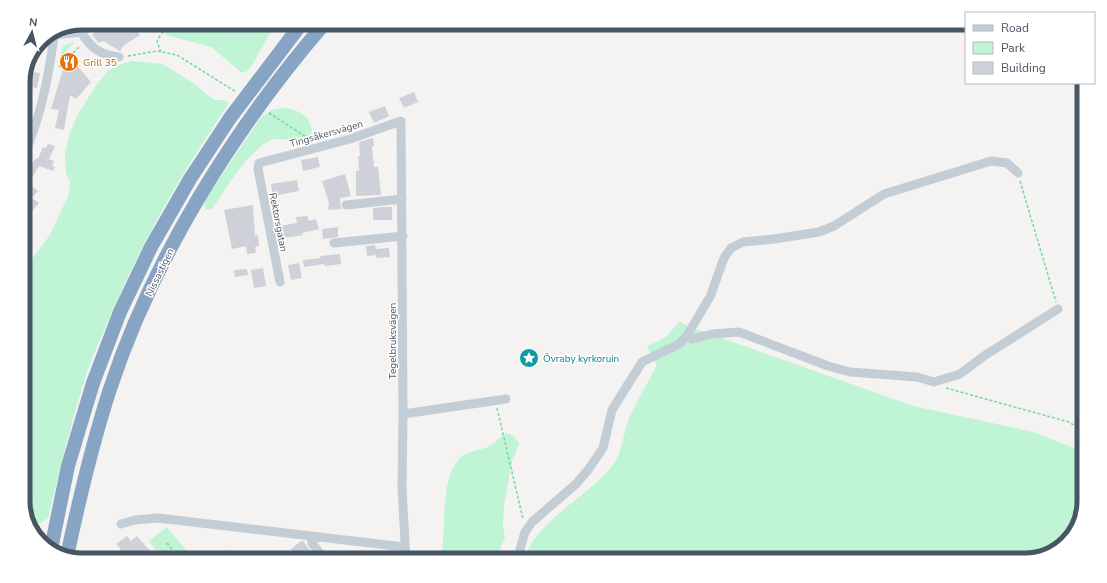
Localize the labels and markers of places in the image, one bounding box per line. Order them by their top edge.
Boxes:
restaurant icon: Grill 35 [58,51,80,73]
place label: Grill 35 [83,56,117,70]
place icon: Övraby kyrkoruin [518,347,540,369]
place label: Övraby kyrkoruin [543,352,619,366]

